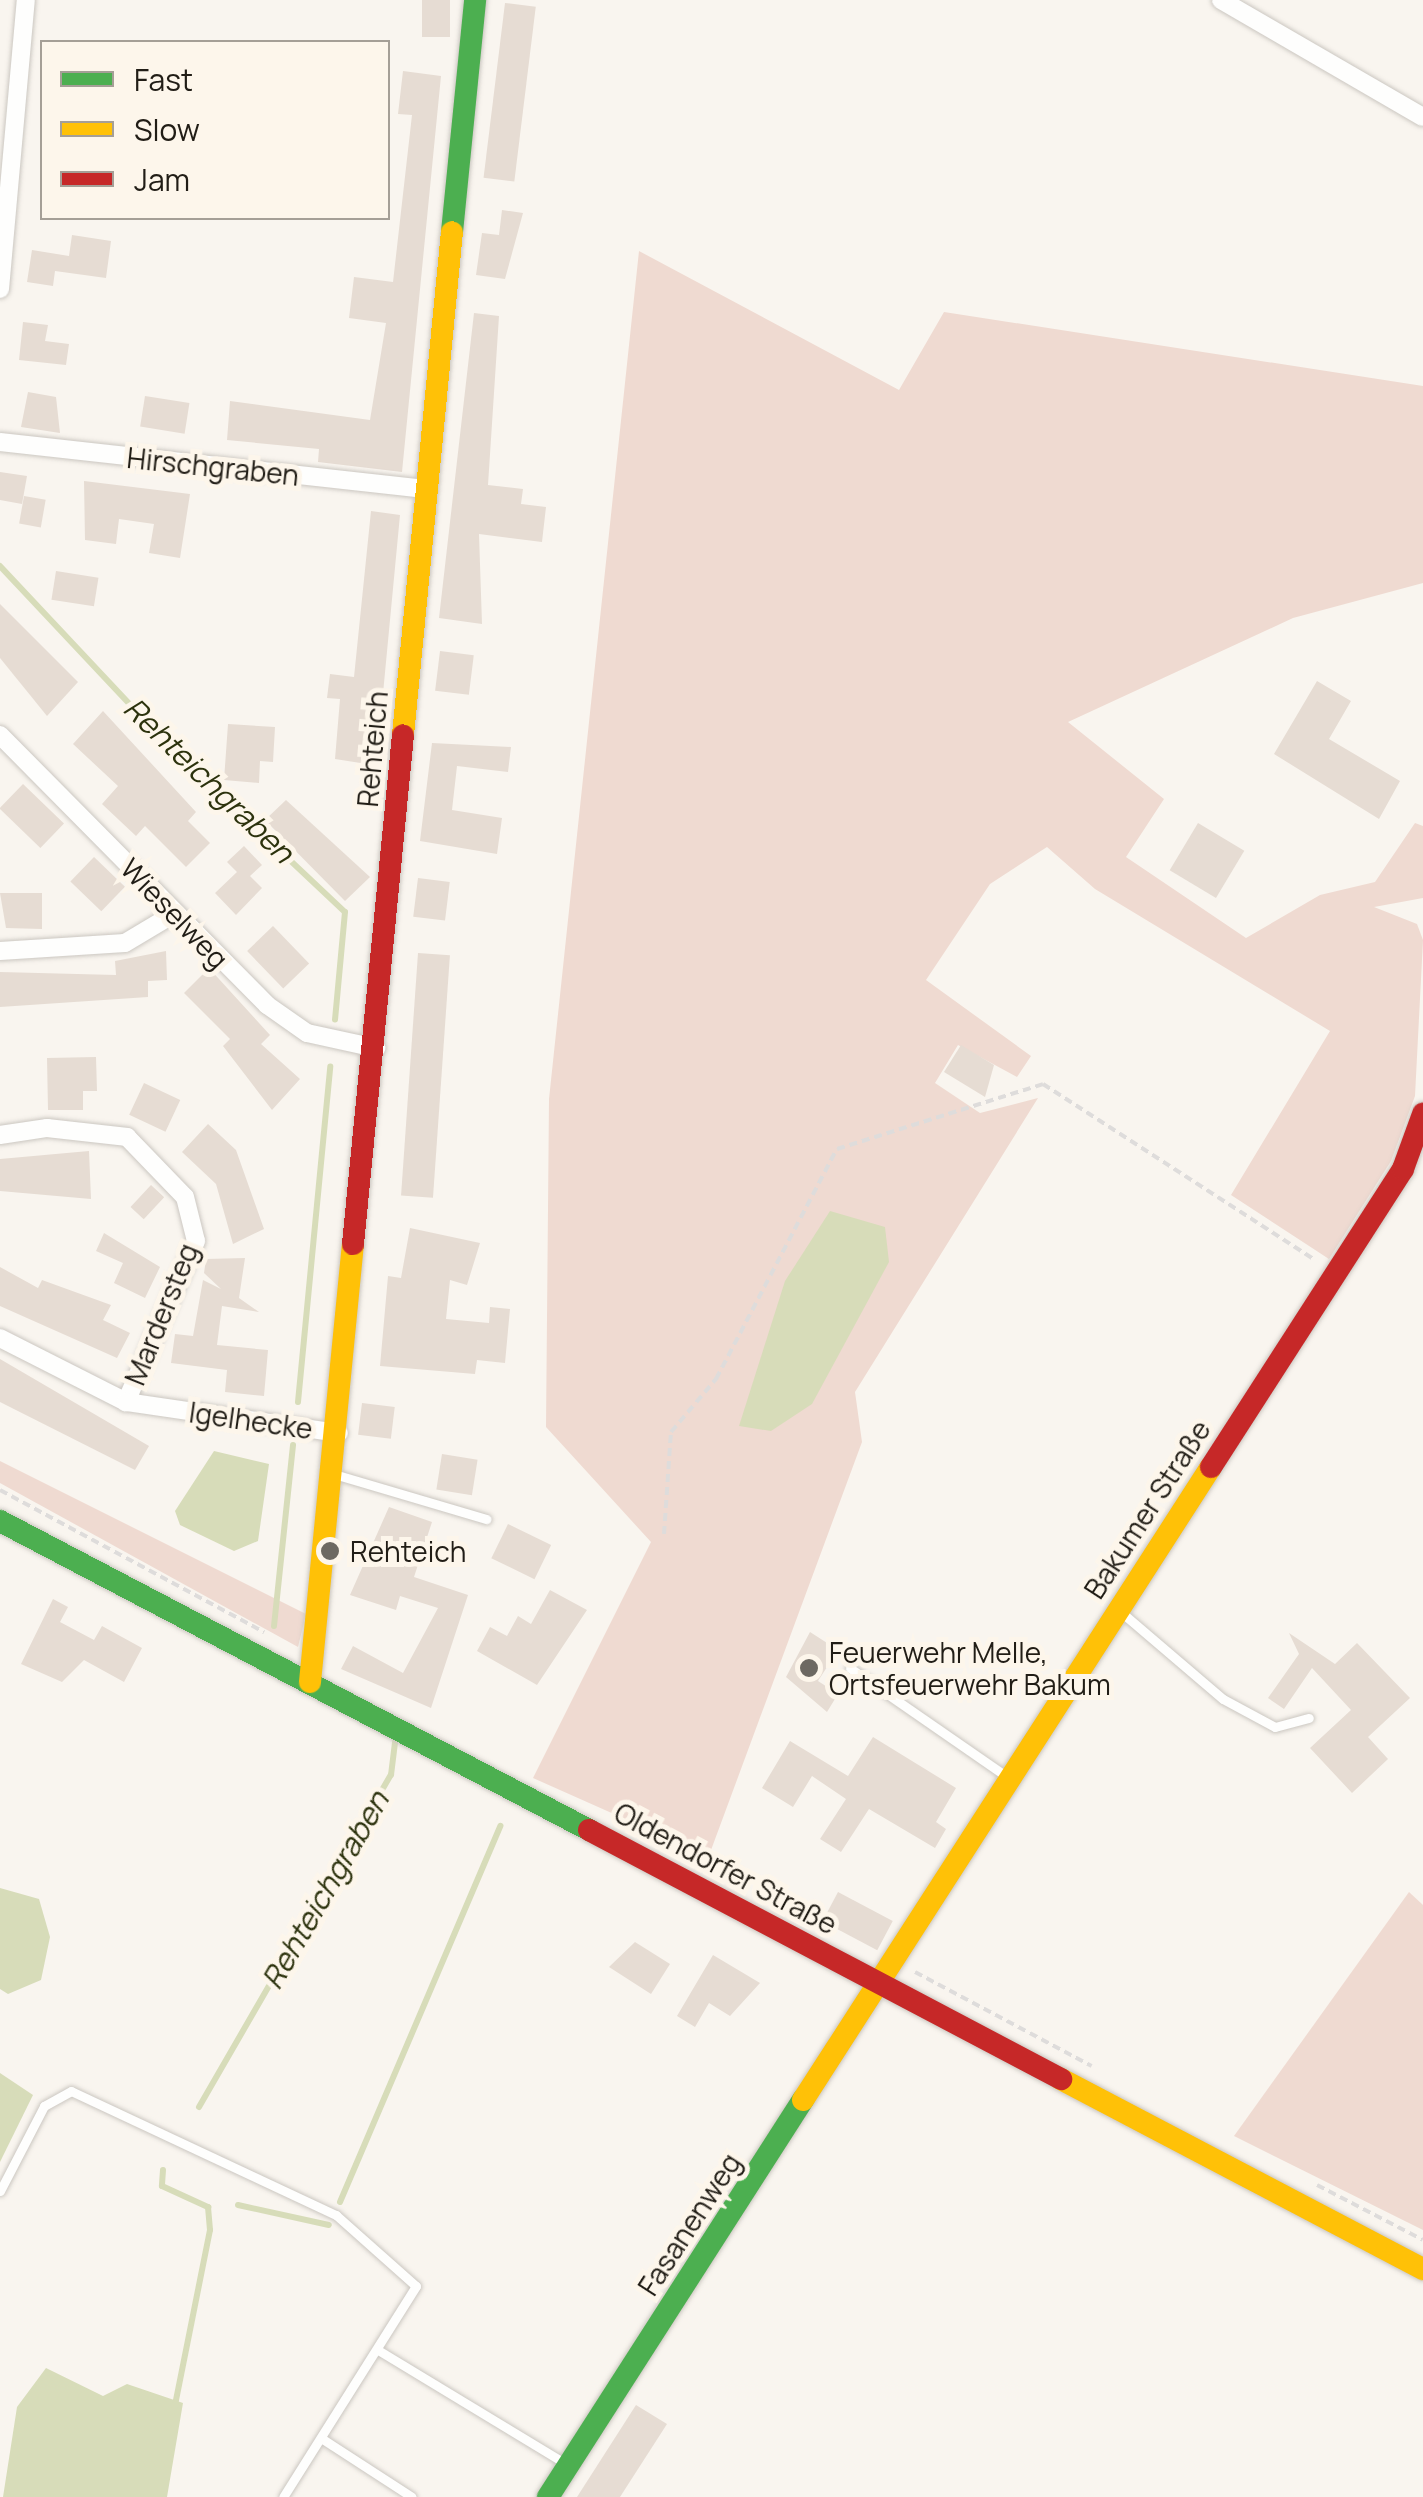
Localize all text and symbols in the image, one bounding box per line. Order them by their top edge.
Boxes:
legend [40,40,390,220]
text: Fast [134,59,193,100]
text: Slow [134,109,200,150]
text: Jam [134,159,190,200]
street label: Hirschgraben [125,440,301,492]
water label: Rehteichgraben [117,690,301,870]
street label: Rehteich [350,690,394,808]
street label: Wieselweg [114,851,236,975]
street label: Mardersteg [117,1238,205,1390]
street label: Igelhecke [187,1395,315,1445]
street label: Bakumer Straße [1077,1414,1217,1604]
place label: Rehteich [350,1534,466,1568]
marker: Rehteich [319,1540,341,1562]
place label: Feuerwehr Melle, Ortsfeuerwehr Bakum [829,1635,1111,1701]
marker: Feuerwehr Melle, Ortsfeuerwehr Bakum [798,1657,820,1679]
water label: Rehteichgraben [254,1785,396,1995]
street label: Oldendorfer Straße [609,1795,843,1941]
street label: Fasanenweg [631,2147,747,2301]

